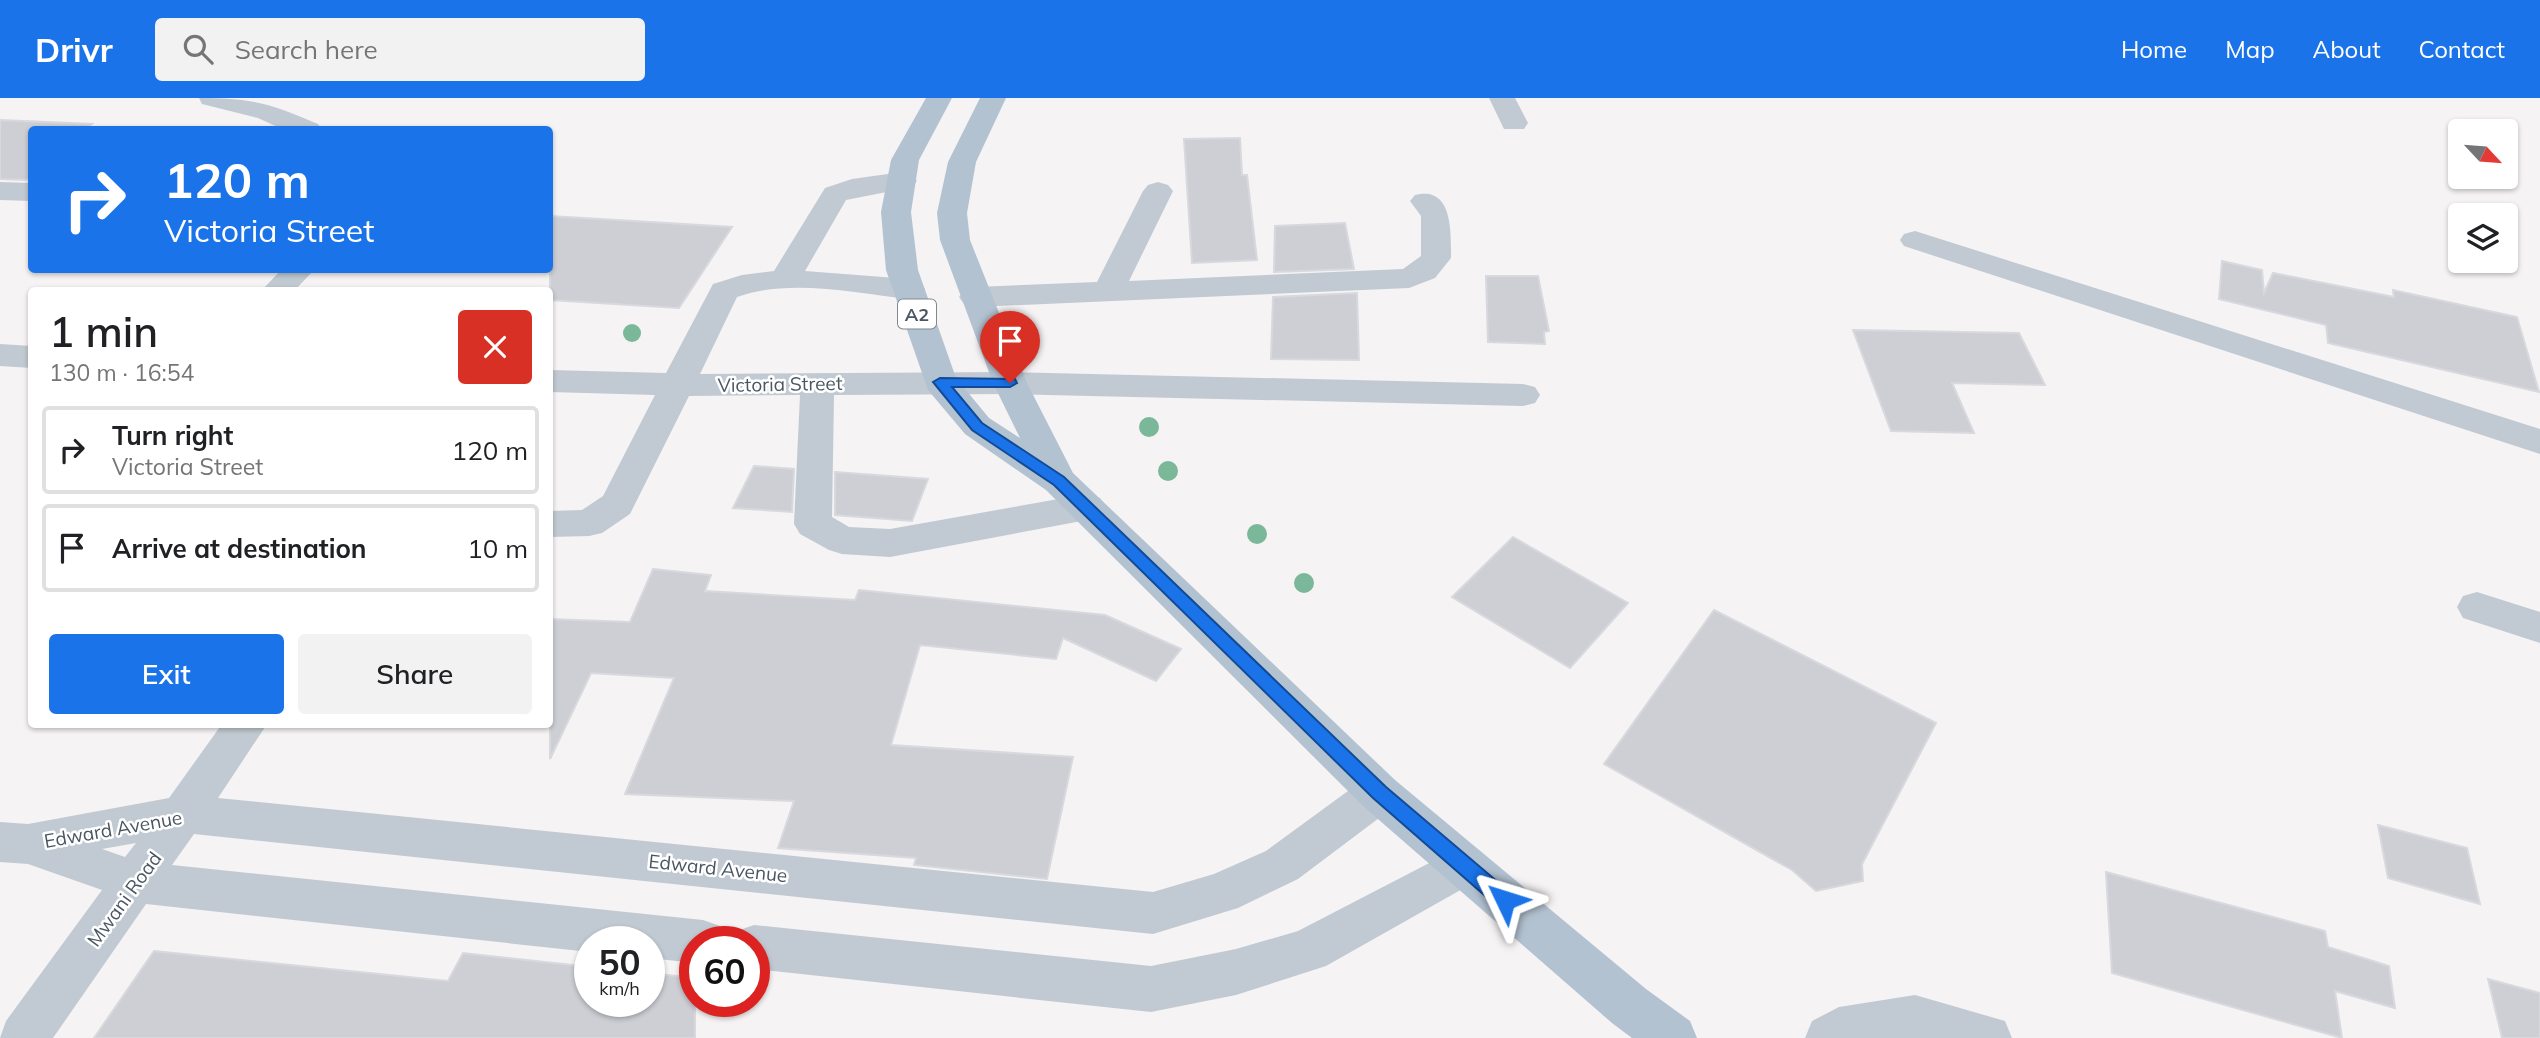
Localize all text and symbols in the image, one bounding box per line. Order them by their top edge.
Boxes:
search box [155,18,645,81]
text: Drivr [35,29,113,70]
icon: search [179,30,217,68]
text: Search here [235,33,378,66]
text: Home [2121,34,2187,64]
text: Map [2225,34,2275,64]
text: About [2313,34,2381,64]
text: Contact [2419,34,2505,64]
north arrow [2448,119,2518,189]
map controls [2448,119,2518,273]
text: 120 m [164,149,310,210]
icon: right [49,154,140,245]
button: layers [2448,203,2518,273]
text: Victoria Street [164,210,374,250]
road number: A2 [898,300,936,328]
text: 1 min [49,305,158,358]
button: close [458,310,532,384]
pin [980,311,1040,383]
icon: arrive [991,322,1029,360]
text: 130 m · 16:54 [49,358,194,387]
street label: Victoria Street [717,371,843,397]
text: Turn right [112,419,233,452]
icon: right [53,431,91,469]
text: 120 m [452,434,528,467]
text: Victoria Street [112,452,263,481]
icon: arrive [53,529,91,567]
text: Arrive at destination [112,532,367,565]
text: 10 m [467,532,528,565]
button: Exit [49,634,284,714]
button: Share [298,634,532,714]
street label: Edward Avenue [42,805,184,853]
street label: Mwani Road [82,847,166,951]
street label: Edward Avenue [647,849,789,887]
position arrow [1468,863,1542,937]
speed limit sign: 60 [679,926,770,1017]
text: 50 [598,940,641,984]
text: km/h [599,977,640,1000]

